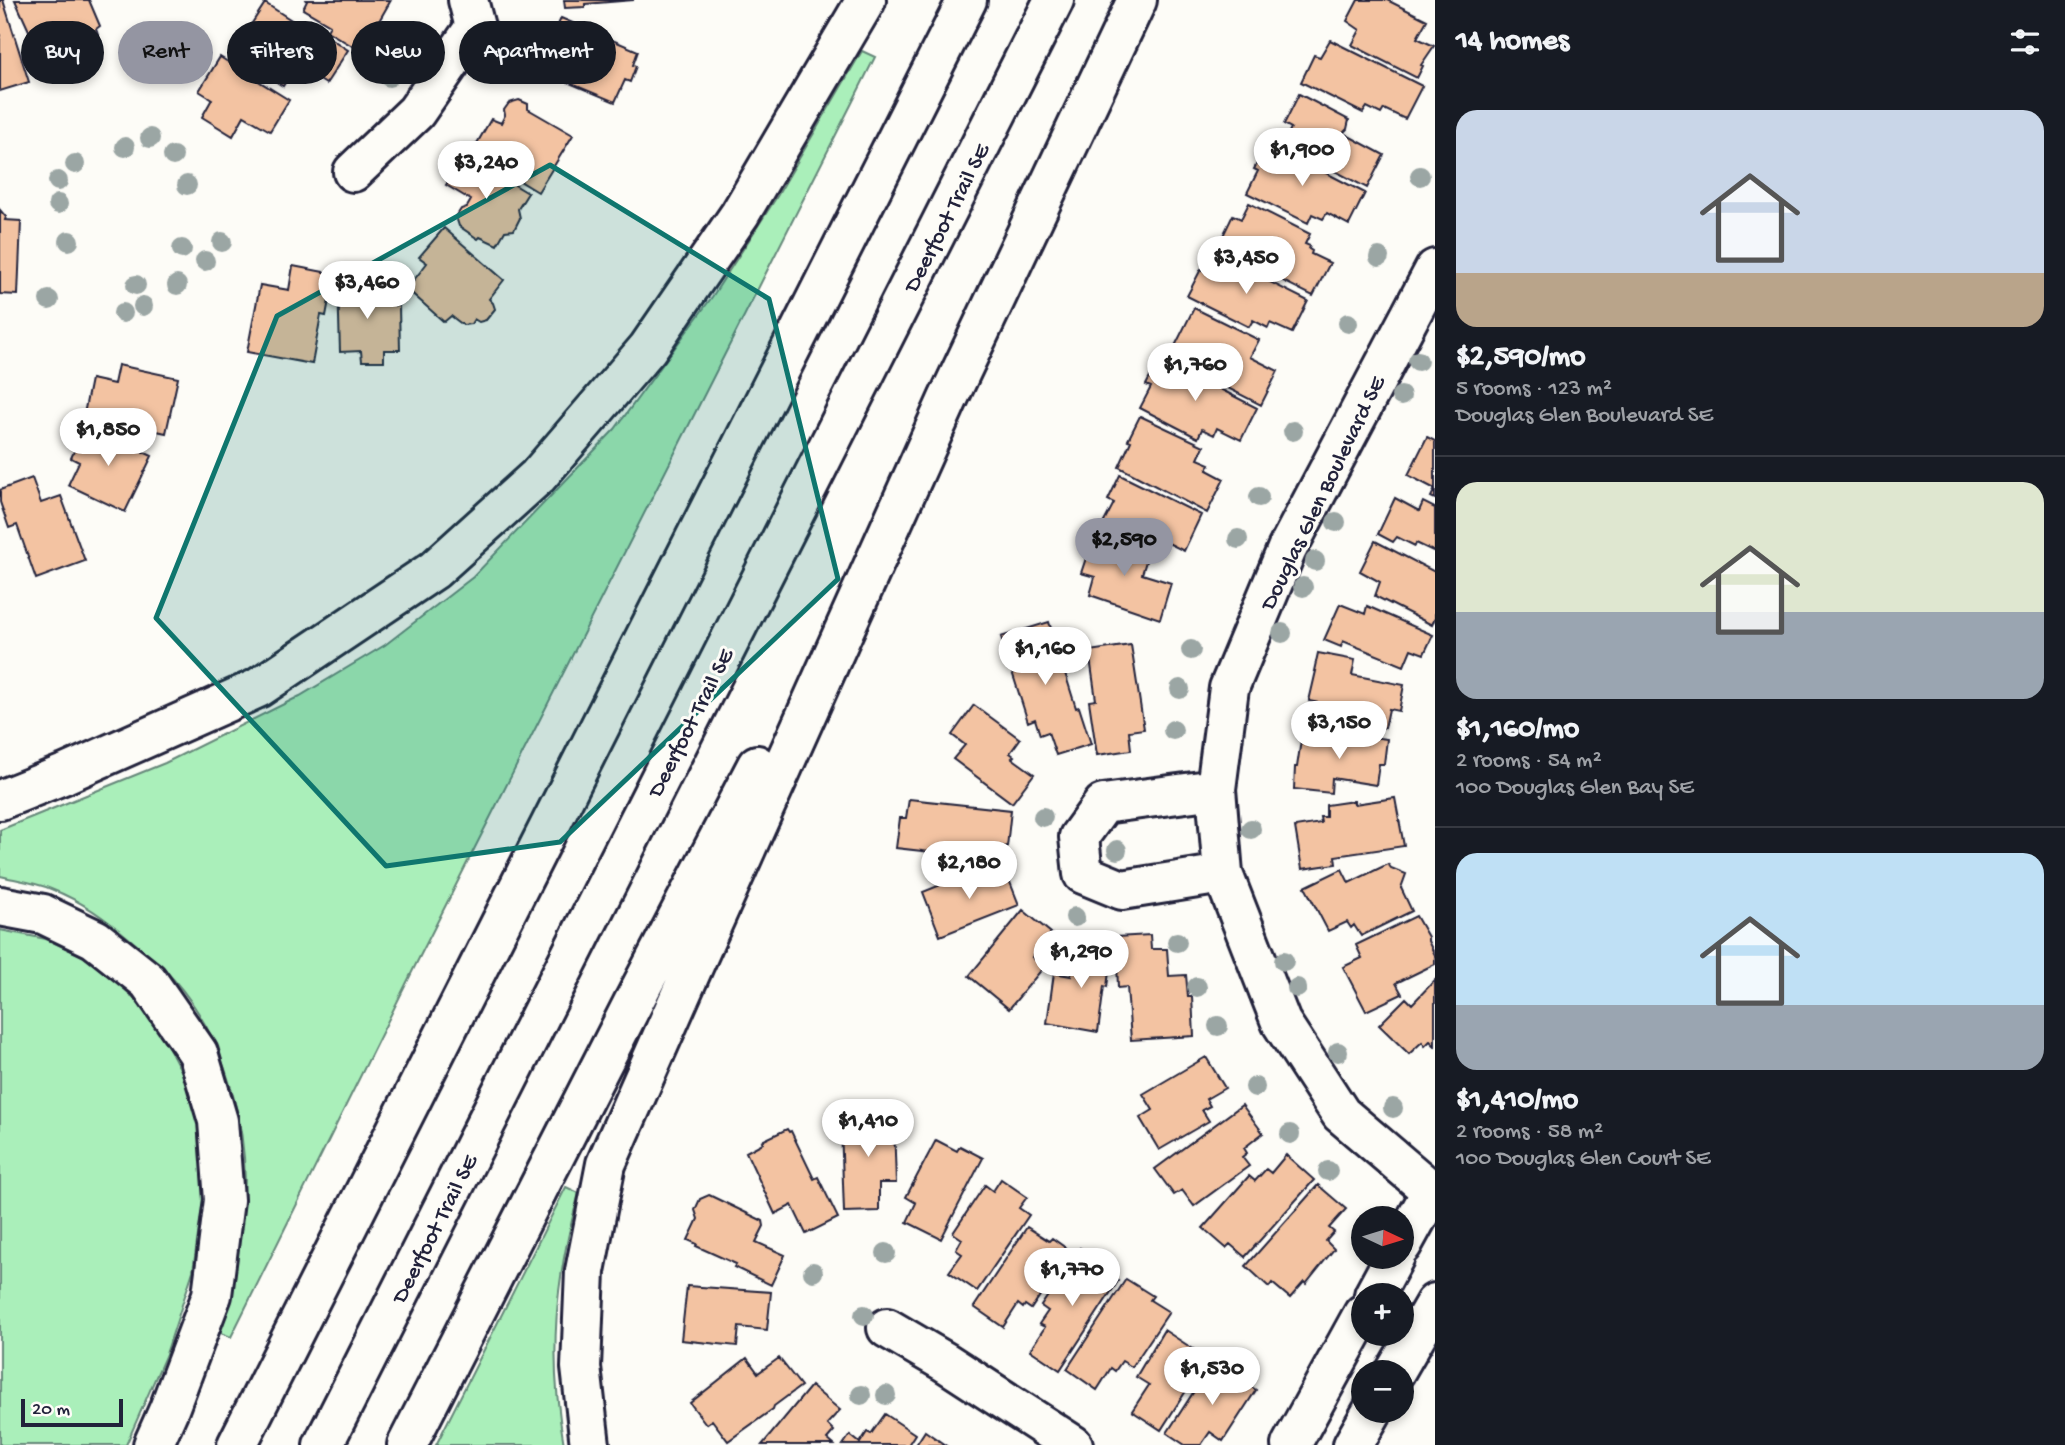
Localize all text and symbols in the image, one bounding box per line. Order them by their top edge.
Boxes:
chip: Buy [21,21,104,84]
chip: Rent [118,21,213,84]
chip: Filters [227,21,337,84]
chip: New [351,21,445,84]
chip: Apartment [459,21,616,84]
icon: filters [2006,23,2044,61]
text: 14 homes [1456,25,1569,60]
pin: $1,900 [1245,128,1359,188]
text: $1,900 [1270,137,1334,164]
street label: Deerfoot Trail SE [898,138,998,299]
pin: $3,240 [429,142,543,201]
text: $3,240 [454,150,518,177]
icon: home [1687,155,1813,281]
pin: $3,450 [1189,236,1303,296]
text: $3,450 [1213,245,1279,272]
pin: $3,460 [310,262,424,321]
text: $3,460 [334,270,400,297]
text: $2,590/mo [1456,341,1586,376]
pin: $1,760 [1138,344,1252,403]
text: $1,760 [1163,352,1227,379]
street label: Douglas Glen Boulevard SE [1255,371,1393,617]
text: 5 rooms · 123 m² [1456,376,1612,403]
text: Douglas Glen Boulevard SE [1456,403,1713,430]
pin: $1,850 [51,408,165,468]
text: $1,850 [76,417,140,444]
pin: $2,590 [1067,518,1181,578]
text: $2,590 [1091,527,1157,554]
icon: home [1687,527,1813,653]
pin: $1,160 [988,628,1102,687]
text: $1,160 [1015,636,1075,663]
street label: Deerfoot Trail SE [642,643,742,804]
pin: $3,150 [1282,702,1396,761]
text: $3,150 [1307,710,1371,737]
text: $1,160/mo [1456,713,1579,748]
text: 2 rooms · 54 m² [1456,748,1602,775]
text: 100 Douglas Glen Bay SE [1456,775,1694,802]
pin: $2,180 [912,842,1026,901]
text: $2,180 [937,850,1001,877]
icon: home [1687,898,1813,1024]
pin: $1,290 [1024,930,1138,990]
text: $1,290 [1050,939,1112,966]
text: $1,410/mo [1456,1084,1578,1119]
pin: $1,410 [811,1100,925,1159]
text: $1,410 [838,1108,898,1135]
text: 2 rooms · 58 m² [1456,1119,1603,1146]
text: 100 Douglas Glen Court SE [1456,1146,1710,1173]
street label: Deerfoot Trail SE [386,1149,486,1310]
north arrow [1351,1206,1414,1269]
map controls [1351,1206,1414,1423]
pin: $1,770 [1015,1248,1129,1308]
text: $1,770 [1040,1257,1104,1284]
button: + [1351,1283,1414,1346]
pin: $1,530 [1155,1348,1269,1407]
text: $1,530 [1180,1356,1244,1383]
button: − [1351,1360,1414,1423]
scale bar [21,1396,122,1428]
text: 20 m [32,1399,70,1422]

